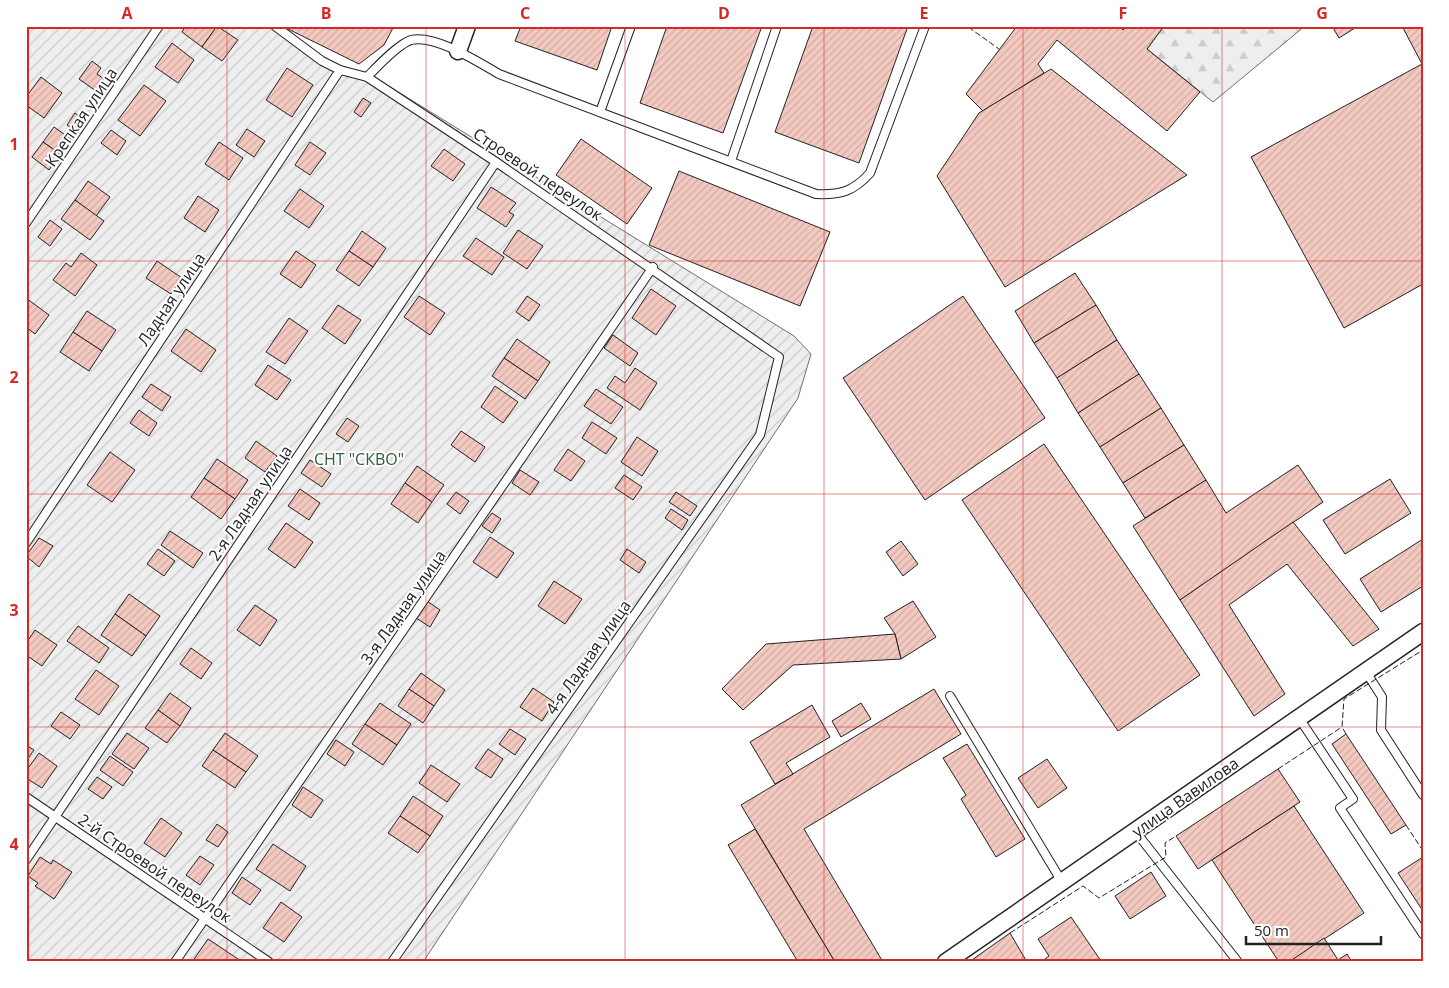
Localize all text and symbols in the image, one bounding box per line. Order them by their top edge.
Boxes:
text: A [121,2,133,24]
text: B [321,2,331,24]
text: C [520,2,530,24]
text: D [718,2,730,24]
text: E [920,2,929,24]
text: F [1119,2,1127,24]
text: G [1316,2,1328,24]
street label: Крепкая улица [40,63,122,171]
street label: Строевой переулок [469,122,608,226]
text: 1 [9,133,19,155]
street label: Ладная улица [132,248,210,350]
text: 2 [9,366,19,388]
street label: 2-я Ладная улица [203,441,297,565]
park label: СНТ "СКВО" [314,448,404,470]
street label: 3-я Ладная улица [355,545,451,669]
street label: 4-я Ладная улица [540,595,636,719]
text: 3 [9,599,19,621]
street label: улица Вавилова [1127,752,1243,842]
street label: 2-й Строевой переулок [74,808,237,928]
text: 4 [9,833,19,855]
scale bar [1246,913,1382,945]
text: 50 m [1254,920,1289,940]

